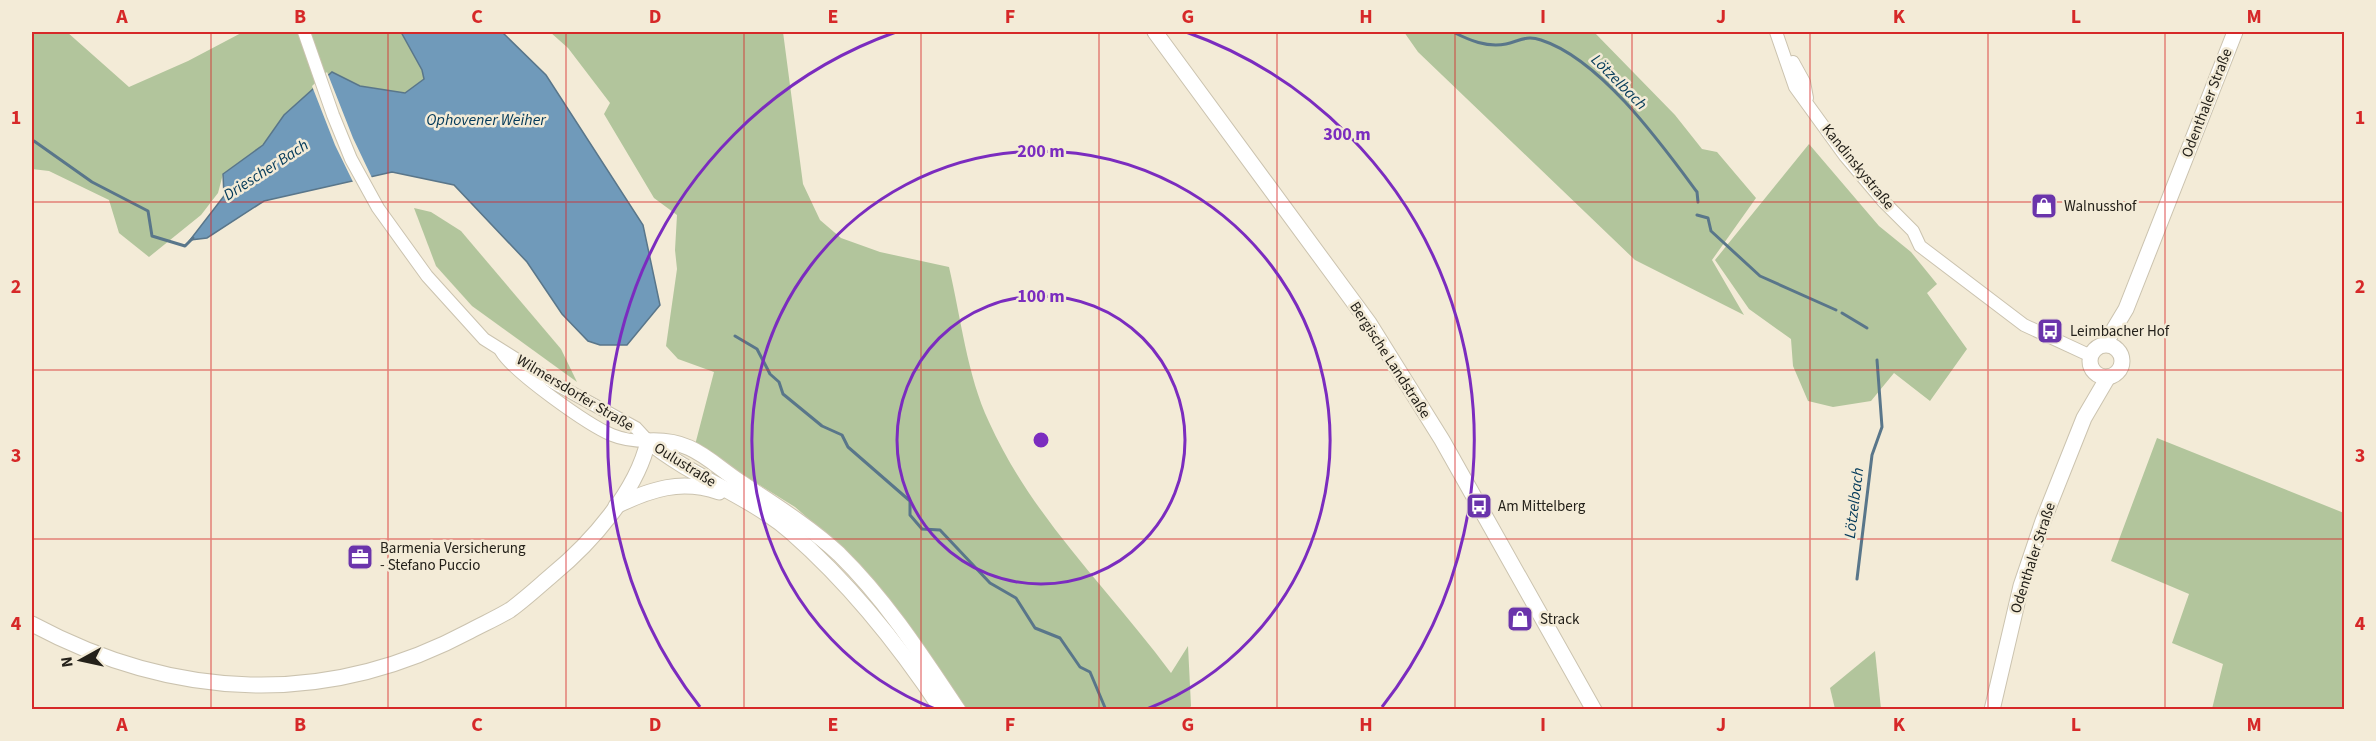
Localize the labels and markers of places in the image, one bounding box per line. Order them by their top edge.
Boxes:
shop icon: Walnusshof [2029,191,2059,221]
place label: Walnusshof [2064,196,2137,217]
bus stop icon: Leimbacher Hof [2035,316,2065,346]
place label: Leimbacher Hof [2070,321,2170,342]
centre of rings [1031,430,1051,450]
bus stop icon: Am Mittelberg [1464,491,1494,521]
place label: Am Mittelberg [1498,496,1586,517]
place label: Barmenia Versicherung - Stefano Puccio [380,538,526,576]
office icon: Barmenia Versicherung - Stefano Puccio [345,542,375,572]
shop icon: Strack [1505,604,1535,634]
place label: Strack [1540,609,1580,630]

